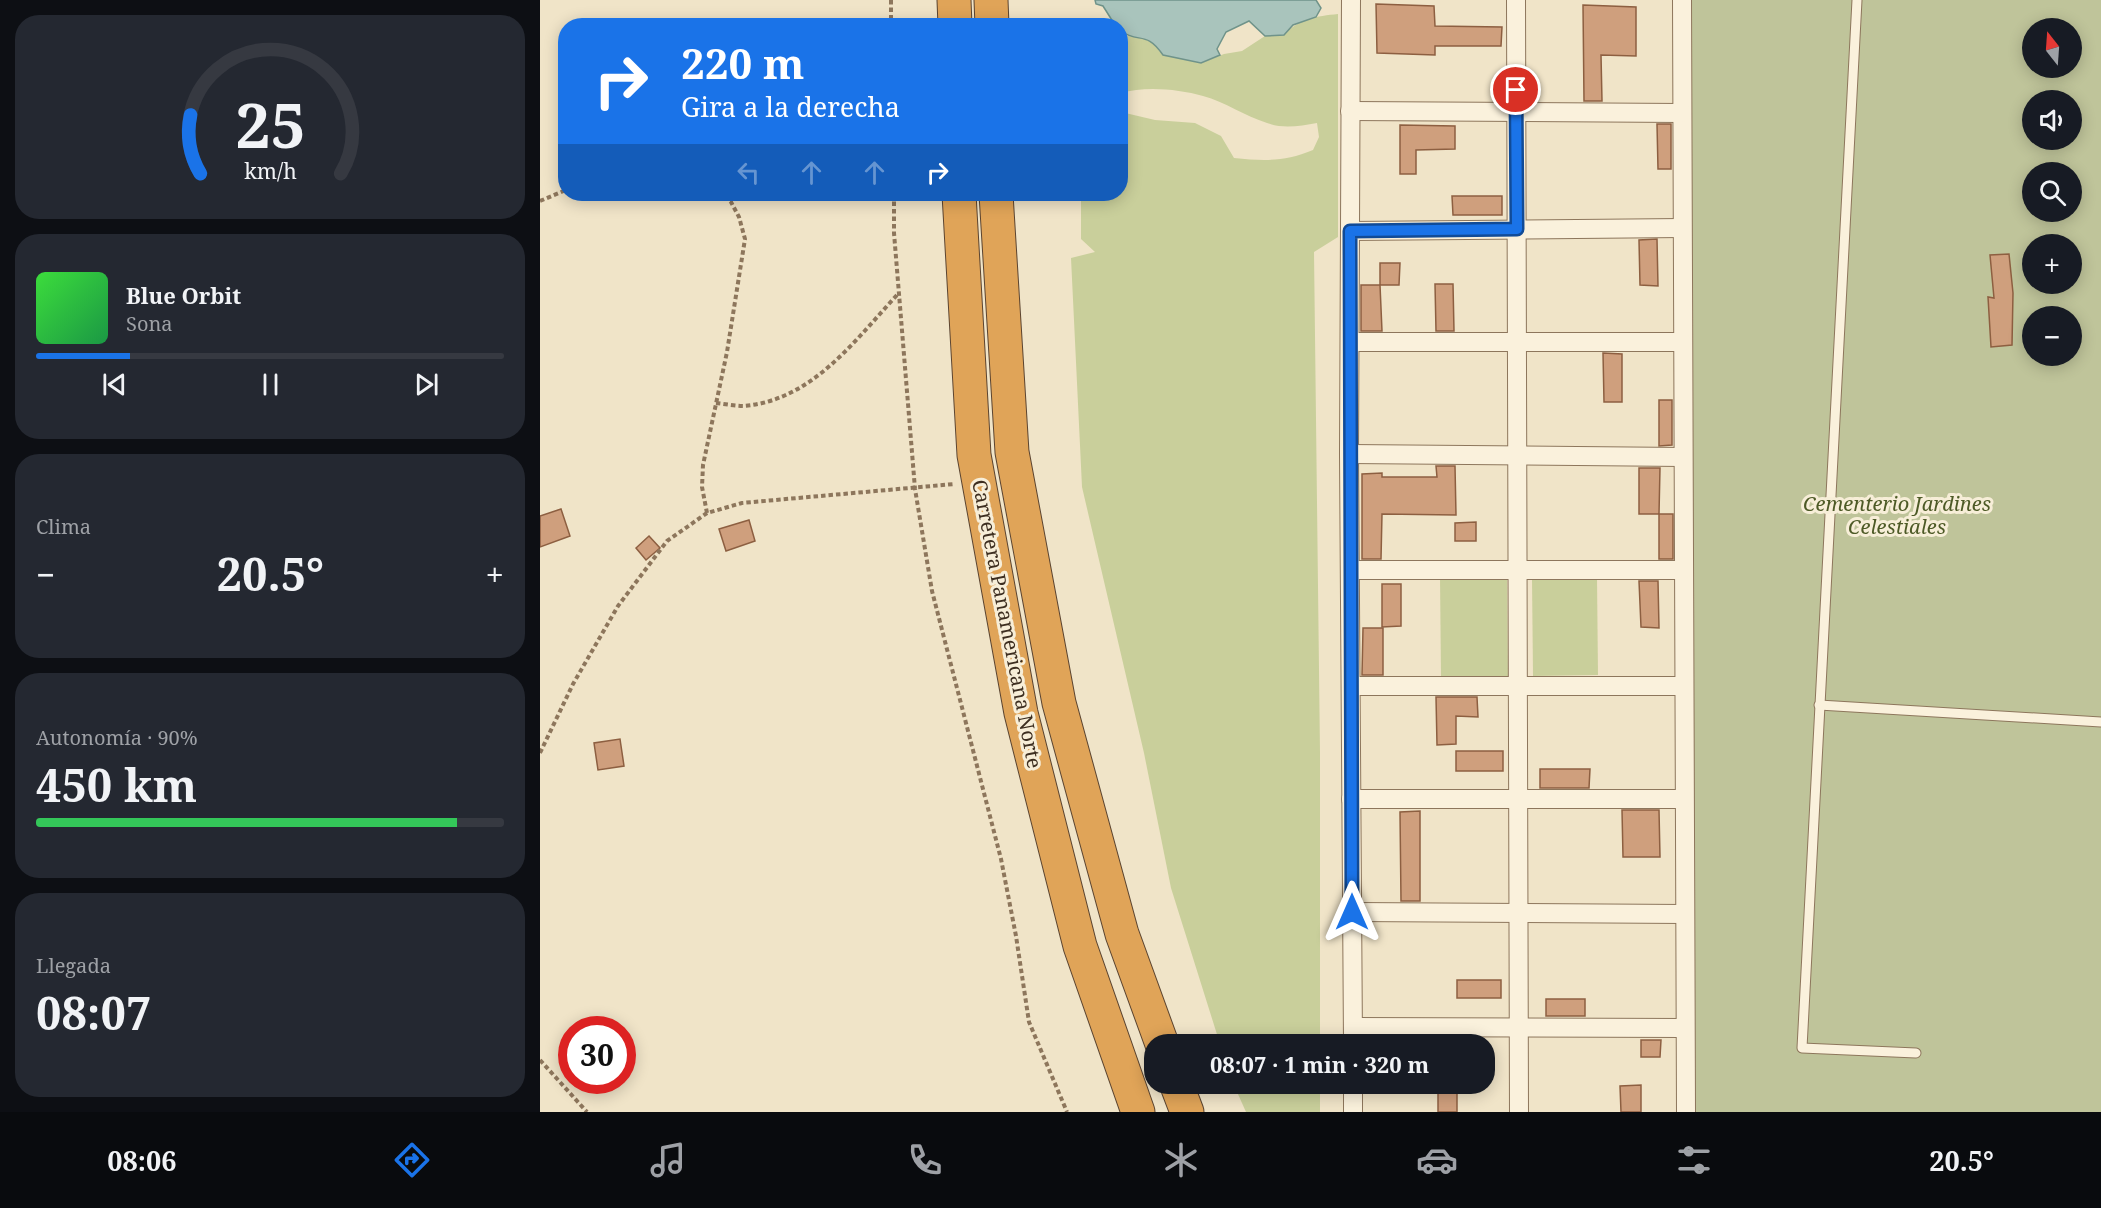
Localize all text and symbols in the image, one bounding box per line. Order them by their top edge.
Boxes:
north arrow [2022,18,2082,78]
map controls [2022,18,2082,366]
text: 220 m [681,34,805,91]
icon: right [582,42,660,120]
pin [1490,64,1541,115]
icon: arrive [1499,73,1532,106]
text: 25 [235,81,305,166]
text: Gira a la derecha [681,88,900,125]
button: sound [2022,90,2082,150]
icon: left [732,156,765,189]
icon: ahead [795,156,828,189]
icon: ahead [858,156,891,189]
icon: right [921,156,954,189]
text: km/h [244,157,297,186]
button: search [2022,162,2082,222]
button: + [2022,234,2082,294]
text: Blue Orbit [126,280,241,310]
button: − [2022,306,2082,366]
text: Sona [126,310,173,337]
icon: previous [98,368,131,401]
icon: pause [254,368,287,401]
icon: next [410,368,443,401]
street label: Carretera Panamericana Norte [966,477,1049,771]
park label: Cementerio Jardines Celestiales [1803,490,1991,540]
text: Clima [36,513,91,540]
text: 20.5° [217,543,324,604]
text: − [36,552,55,597]
text: + [486,552,504,597]
text: Autonomía · 90% [36,724,198,751]
text: 450 km [36,754,197,815]
position arrow [1320,880,1384,944]
text: Llegada [36,952,111,979]
text: 08:07 [36,982,151,1043]
speed limit sign: 30 [558,1016,636,1094]
text: 08:07 · 1 min · 320 m [1210,1049,1429,1079]
icon: directions [391,1139,433,1181]
icon: music [647,1139,689,1181]
icon: phone [904,1139,946,1181]
icon: climate [1160,1139,1202,1181]
icon: car [1416,1139,1458,1181]
icon: filters [1673,1139,1715,1181]
text: 08:06 [107,1142,176,1179]
text: 20.5° [1929,1142,1994,1179]

